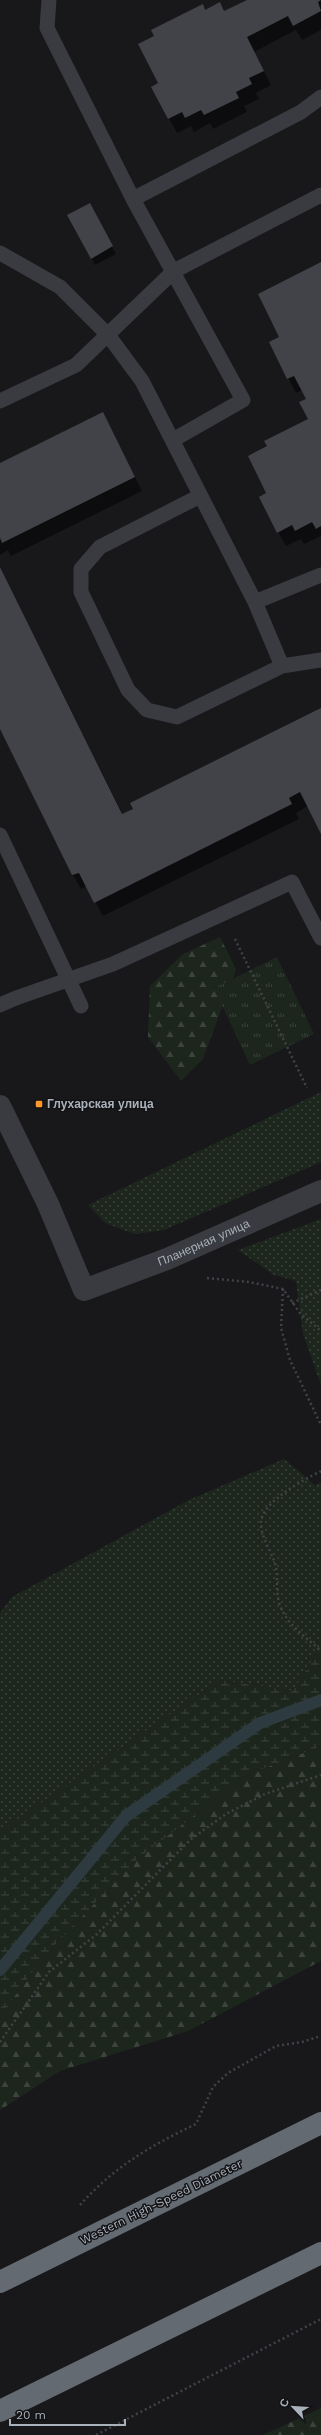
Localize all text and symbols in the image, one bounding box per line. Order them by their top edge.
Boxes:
place label: Глухарская улица [47,1097,154,1111]
marker: Глухарская улица [34,1099,44,1109]
street label: Планерная улица [156,1216,252,1269]
street label: Western High-Speed Diameter [78,2157,244,2247]
north arrow [273,2387,313,2427]
text: С [277,2397,292,2409]
scale bar [10,2401,125,2427]
text: 20 m [16,2408,46,2422]

